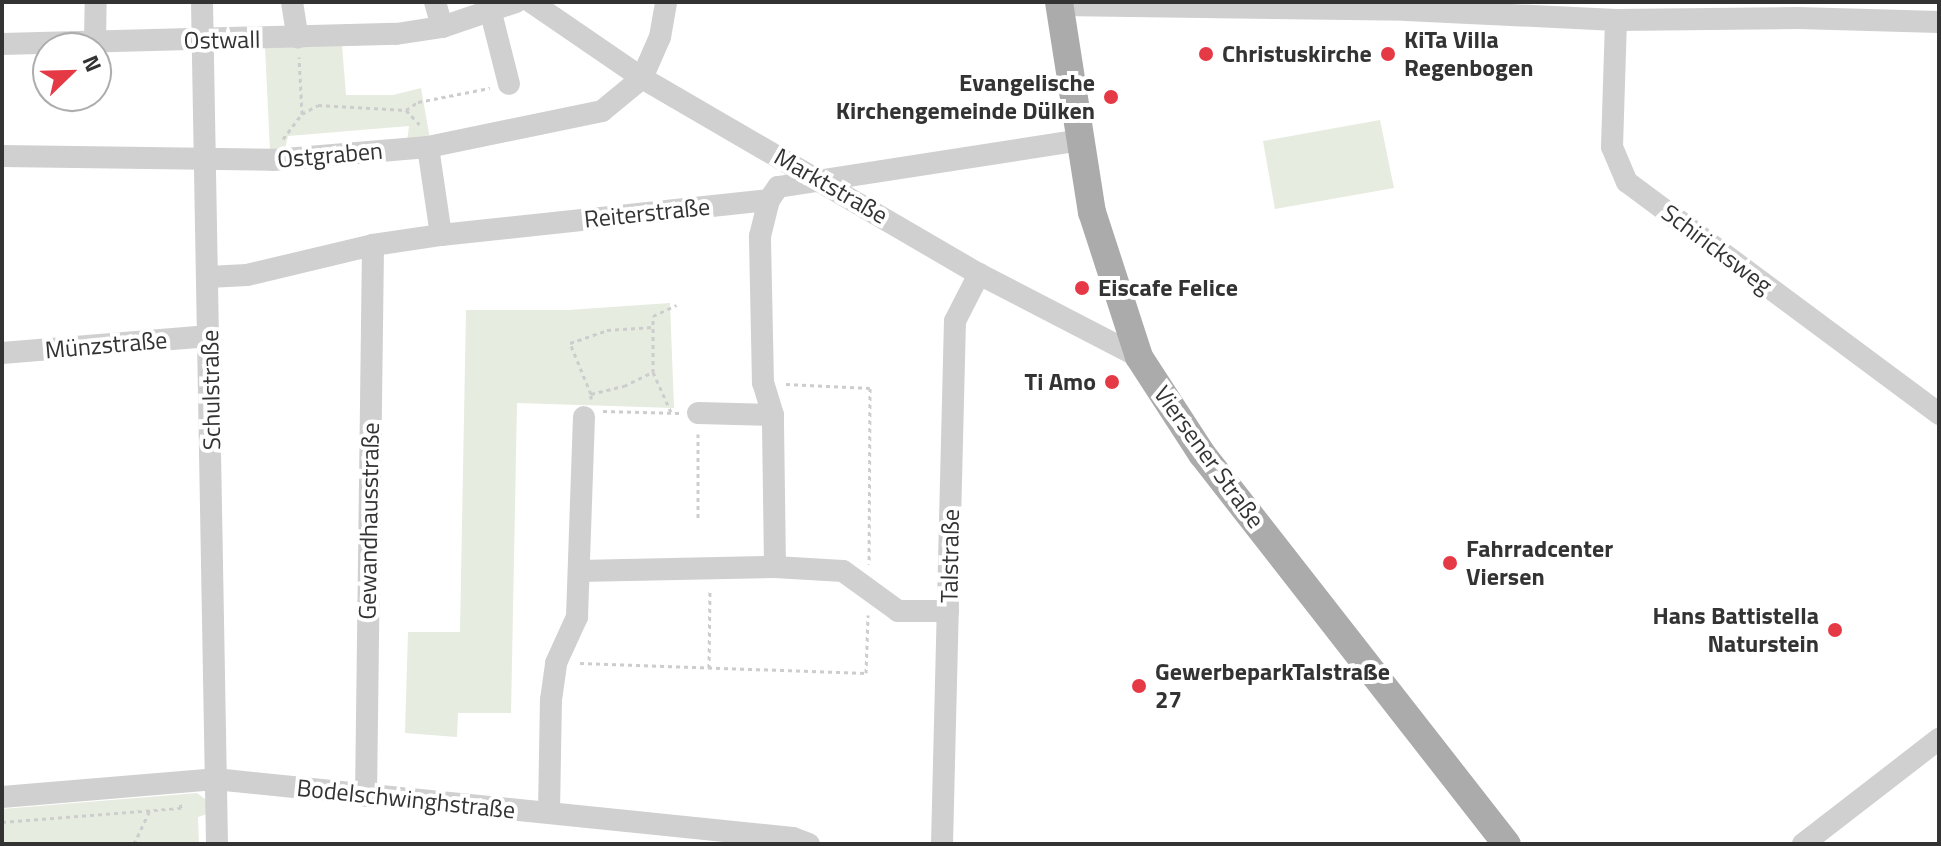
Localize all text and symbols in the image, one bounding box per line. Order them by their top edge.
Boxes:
street label: Ostwall [183,25,261,55]
place label: KiTa Villa Regenbogen [1404,26,1533,82]
north arrow [32,32,112,112]
place label: Christuskirche [1222,40,1372,68]
marker: Christuskirche [1197,45,1215,63]
marker: KiTa Villa Regenbogen [1379,45,1397,63]
text: N [74,50,111,77]
place label: Evangelische Kirchengemeinde Dülken [836,69,1095,125]
marker: Evangelische Kirchengemeinde Dülken [1102,88,1120,106]
street label: Ostgraben [276,136,384,174]
street label: Marktstraße [769,142,893,230]
street label: Reiterstraße [583,192,711,234]
street label: Schiricksweg [1656,198,1778,300]
place label: Eiscafe Felice [1098,274,1238,302]
marker: Eiscafe Felice [1073,279,1091,297]
street label: Münzstraße [44,325,168,365]
street label: Schulstraße [196,330,226,450]
place label: Ti Amo [1025,368,1096,396]
marker: Ti Amo [1103,373,1121,391]
street label: Viersener Straße [1148,380,1270,534]
street label: Gewandhausstraße [353,422,385,620]
street label: Talstraße [935,509,965,603]
place label: Fahrradcenter Viersen [1466,535,1613,591]
marker: Fahrradcenter Viersen [1441,554,1459,572]
place label: Hans Battistella Naturstein [1653,602,1819,658]
marker: Hans Battistella Naturstein [1826,621,1844,639]
place label: GewerbeparkTalstraße 27 [1155,658,1390,714]
marker: GewerbeparkTalstraße 27 [1130,677,1148,695]
street label: Bodelschwinghstraße [295,773,517,825]

